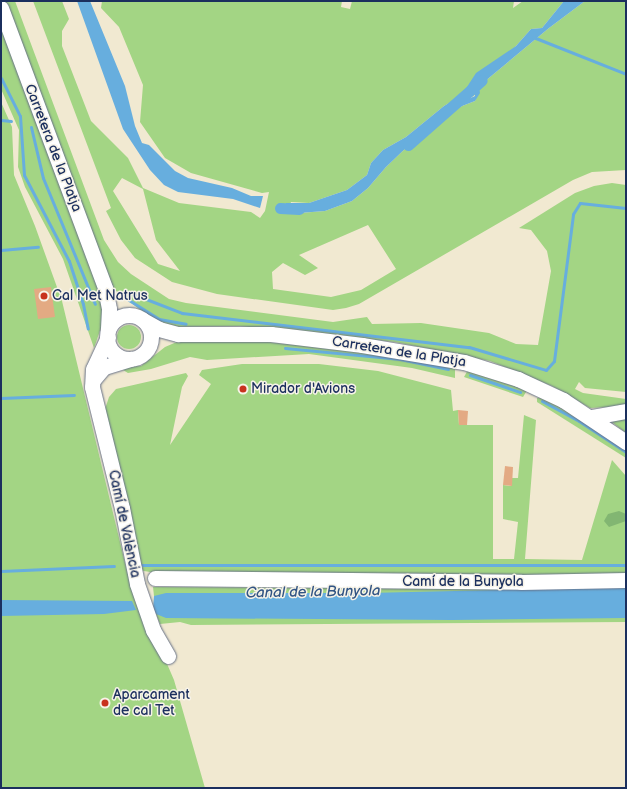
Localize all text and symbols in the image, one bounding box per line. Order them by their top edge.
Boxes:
street label: Carretera de la Platja [21,82,85,214]
place label: Cal Met Natrus [52,288,148,304]
marker: Cal Met Natrus [39,291,49,301]
street label: Carretera de la Platja [331,333,467,371]
place label: Mirador d'Avions [251,381,355,397]
marker: Mirador d'Avions [238,384,248,394]
street label: Camí de València [104,468,144,580]
street label: Camí de la Bunyola [402,574,524,590]
water label: Canal de la Bunyola [245,582,381,602]
place label: Aparcament de cal Tet [113,687,190,720]
marker: Aparcament de cal Tet [100,698,110,708]

